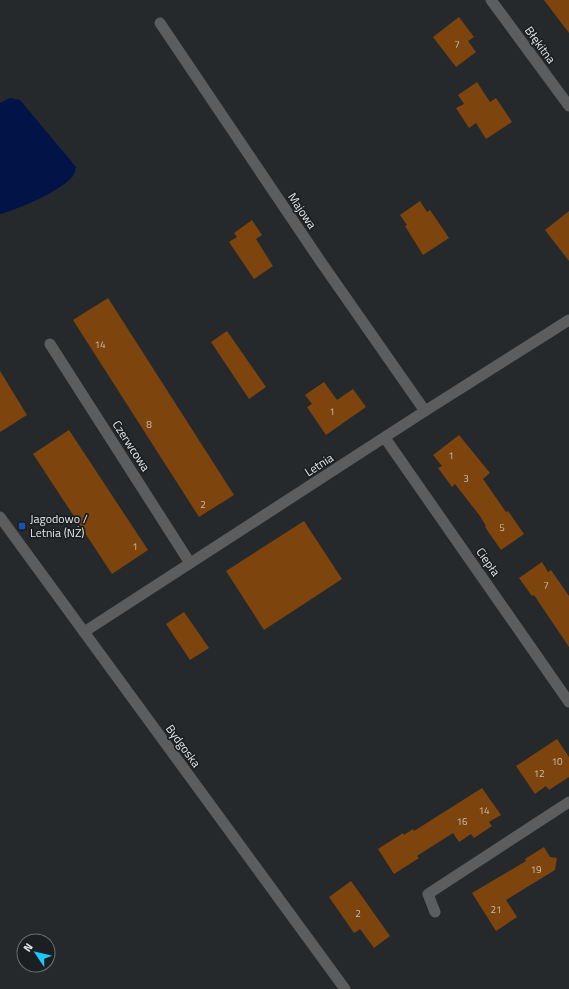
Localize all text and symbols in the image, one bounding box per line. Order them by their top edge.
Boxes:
street label: Błękitna [520,22,561,67]
house number: 7 [454,37,460,52]
street label: Majowa [283,189,322,233]
house number: 14 [94,337,106,352]
house number: 1 [329,404,335,419]
street label: Czerwcowa [108,416,155,475]
house number: 8 [146,417,152,432]
street label: Letnia [301,448,337,481]
house number: 1 [448,448,454,463]
house number: 3 [463,471,469,486]
house number: 2 [200,497,206,512]
place label: Jagodowo / Letnia (NŻ) [30,509,88,542]
house number: 5 [499,520,505,535]
marker: Jagodowo / Letnia (NŻ) [17,521,27,531]
house number: 1 [132,539,138,554]
street label: Ciepła [472,543,505,580]
house number: 7 [543,578,549,593]
street label: Bydgoska [161,720,206,771]
house number: 10 [551,754,563,769]
house number: 12 [533,766,545,781]
house number: 14 [478,803,490,818]
house number: 16 [456,814,468,829]
house number: 19 [530,862,542,877]
house number: 21 [490,902,502,917]
house number: 2 [355,906,361,921]
north arrow [16,933,56,973]
text: N [19,940,37,955]

